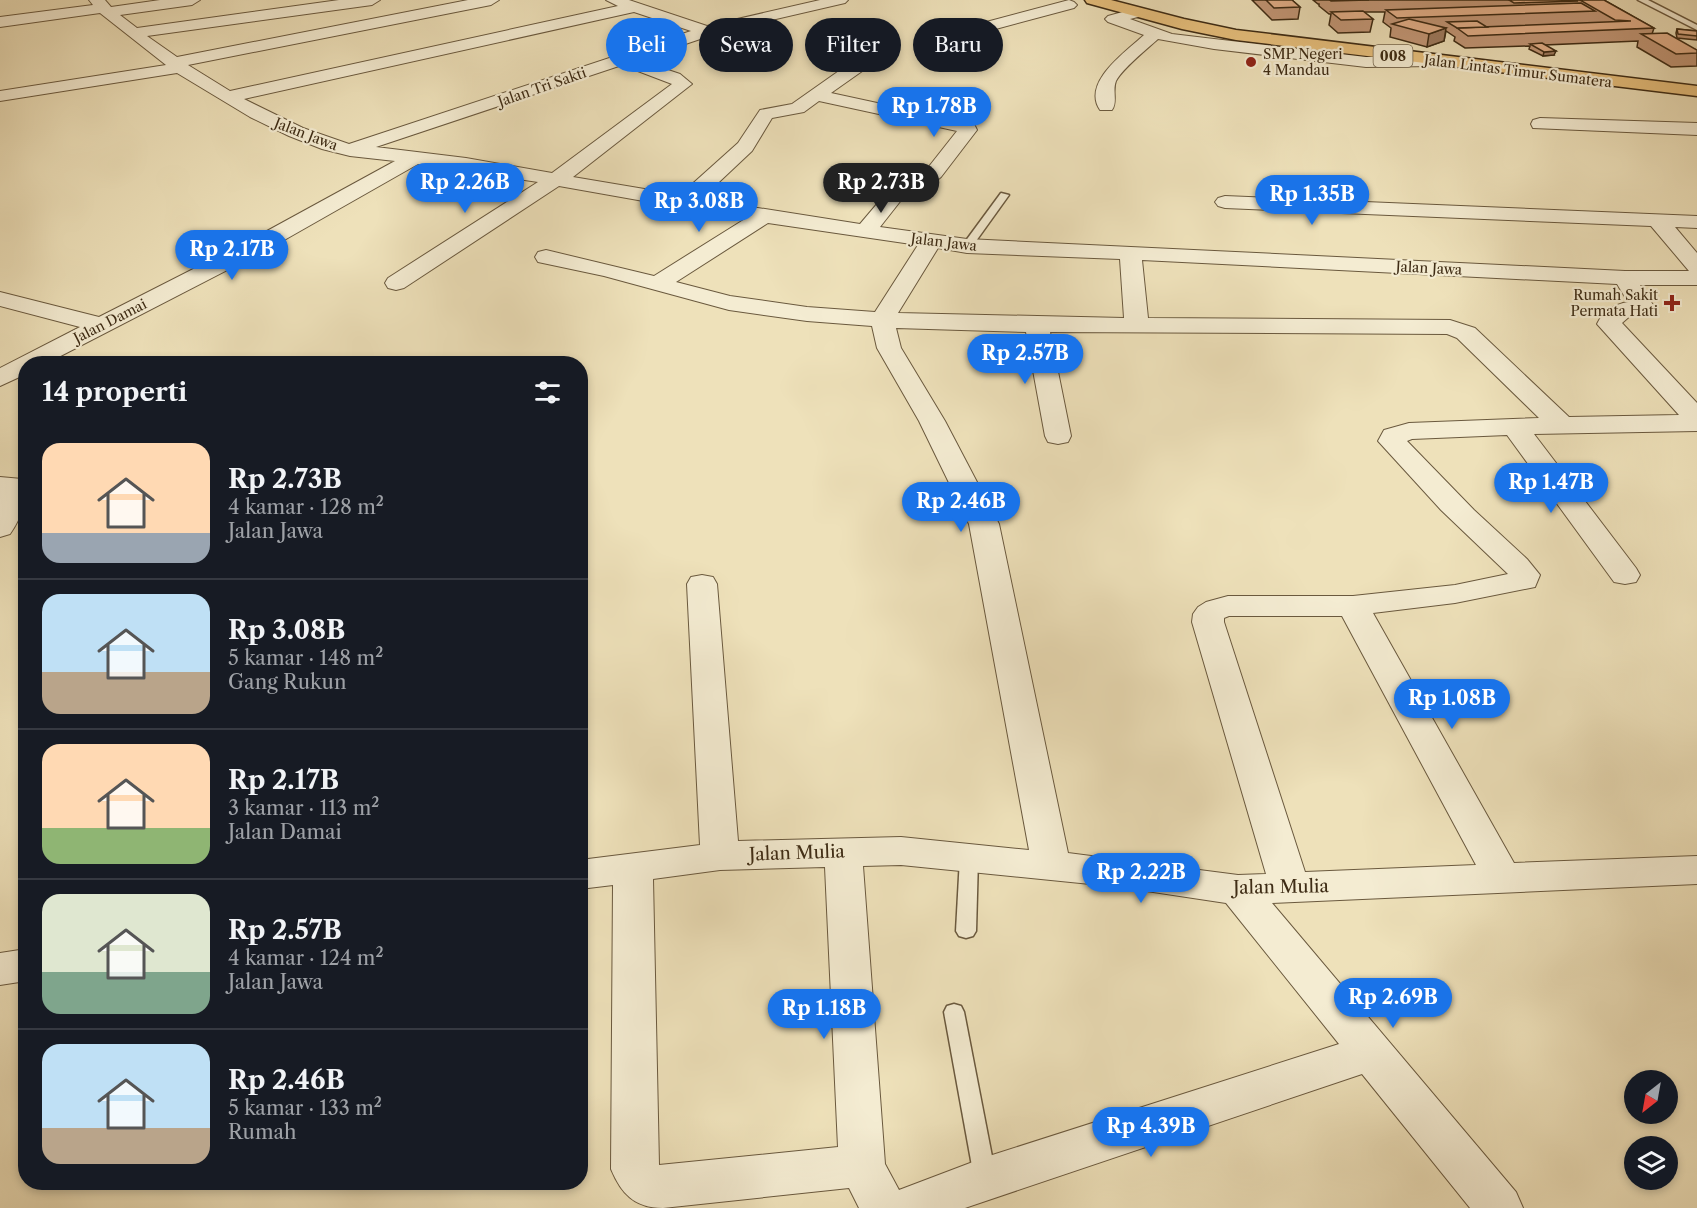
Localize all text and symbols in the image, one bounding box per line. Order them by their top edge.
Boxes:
chip: Beli [606,18,687,72]
chip: Sewa [699,18,793,72]
chip: Filter [805,18,901,72]
chip: Baru [913,18,1003,72]
place label: SMP Negeri 4 Mandau [1263,45,1343,79]
road number: 008 [1374,45,1412,67]
street label: Jalan Lintas Timur Sumatera [1421,50,1614,92]
marker: SMP Negeri 4 Mandau [1244,55,1258,69]
street label: Jalan Tri Sakti [494,63,589,111]
pin: Rp 1.78B [872,87,996,138]
text: Rp 1.78B [891,94,977,118]
street label: Jalan Jawa [270,113,341,155]
pin: Rp 2.26B [403,163,527,214]
pin: Rp 2.73B [819,163,943,214]
text: Rp 2.26B [420,170,510,194]
text: Rp 2.73B [837,170,925,194]
pin: Rp 1.35B [1250,175,1374,226]
pin: Rp 3.08B [637,182,761,233]
text: Rp 1.35B [1269,182,1355,206]
text: Rp 3.08B [654,189,744,213]
street label: Jalan Jawa [908,229,979,255]
pin: Rp 2.17B [170,230,294,281]
text: Rp 2.17B [189,237,275,261]
street label: Jalan Jawa [1393,257,1463,279]
place label: Rumah Sakit Permata Hati [1571,286,1658,320]
marker: Rumah Sakit Permata Hati [1663,294,1681,312]
street label: Jalan Damai [69,295,150,348]
pin: Rp 2.57B [963,334,1087,385]
text: Rp 2.57B [981,341,1069,365]
text: 14 properti [42,376,187,408]
icon: filters [531,376,564,409]
text: Rp 2.73B [228,463,342,495]
pin: Rp 1.47B [1489,463,1613,514]
icon: home [90,467,162,539]
text: Rp 1.47B [1508,470,1594,494]
pin: Rp 2.46B [899,482,1023,533]
text: Rp 2.46B [916,489,1006,513]
text: 4 kamar · 128 m² [228,495,384,519]
text: Jalan Jawa [228,519,323,543]
text: Rp 3.08B [228,614,345,646]
icon: home [90,618,162,690]
text: 5 kamar · 148 m² [228,646,383,670]
text: Gang Rukun [228,670,346,694]
pin: Rp 1.08B [1390,679,1514,730]
text: Rp 1.08B [1408,686,1496,710]
text: Rp 2.17B [228,764,339,796]
icon: home [90,768,162,840]
text: 3 kamar · 113 m² [228,796,379,820]
text: Jalan Damai [228,820,342,844]
street label: Jalan Mulia [746,840,846,866]
pin: Rp 2.22B [1079,853,1203,904]
text: Rp 2.22B [1096,860,1186,884]
street label: Jalan Mulia [1230,875,1330,899]
text: Rp 2.57B [228,914,342,946]
icon: home [90,918,162,990]
text: 4 kamar · 124 m² [228,946,384,970]
text: Jalan Jawa [228,970,323,994]
pin: Rp 2.69B [1331,978,1455,1029]
text: Rp 2.69B [1348,985,1438,1009]
pin: Rp 1.18B [762,989,886,1040]
text: Rp 1.18B [782,996,866,1020]
text: Rp 2.46B [228,1064,345,1096]
icon: home [90,1068,162,1140]
north arrow [1624,1070,1678,1124]
map controls [1624,1070,1678,1190]
text: 5 kamar · 133 m² [228,1096,382,1120]
pin: Rp 4.39B [1089,1107,1213,1158]
text: Rp 4.39B [1106,1114,1196,1138]
text: Rumah [228,1120,297,1144]
button: layers [1624,1136,1678,1190]

